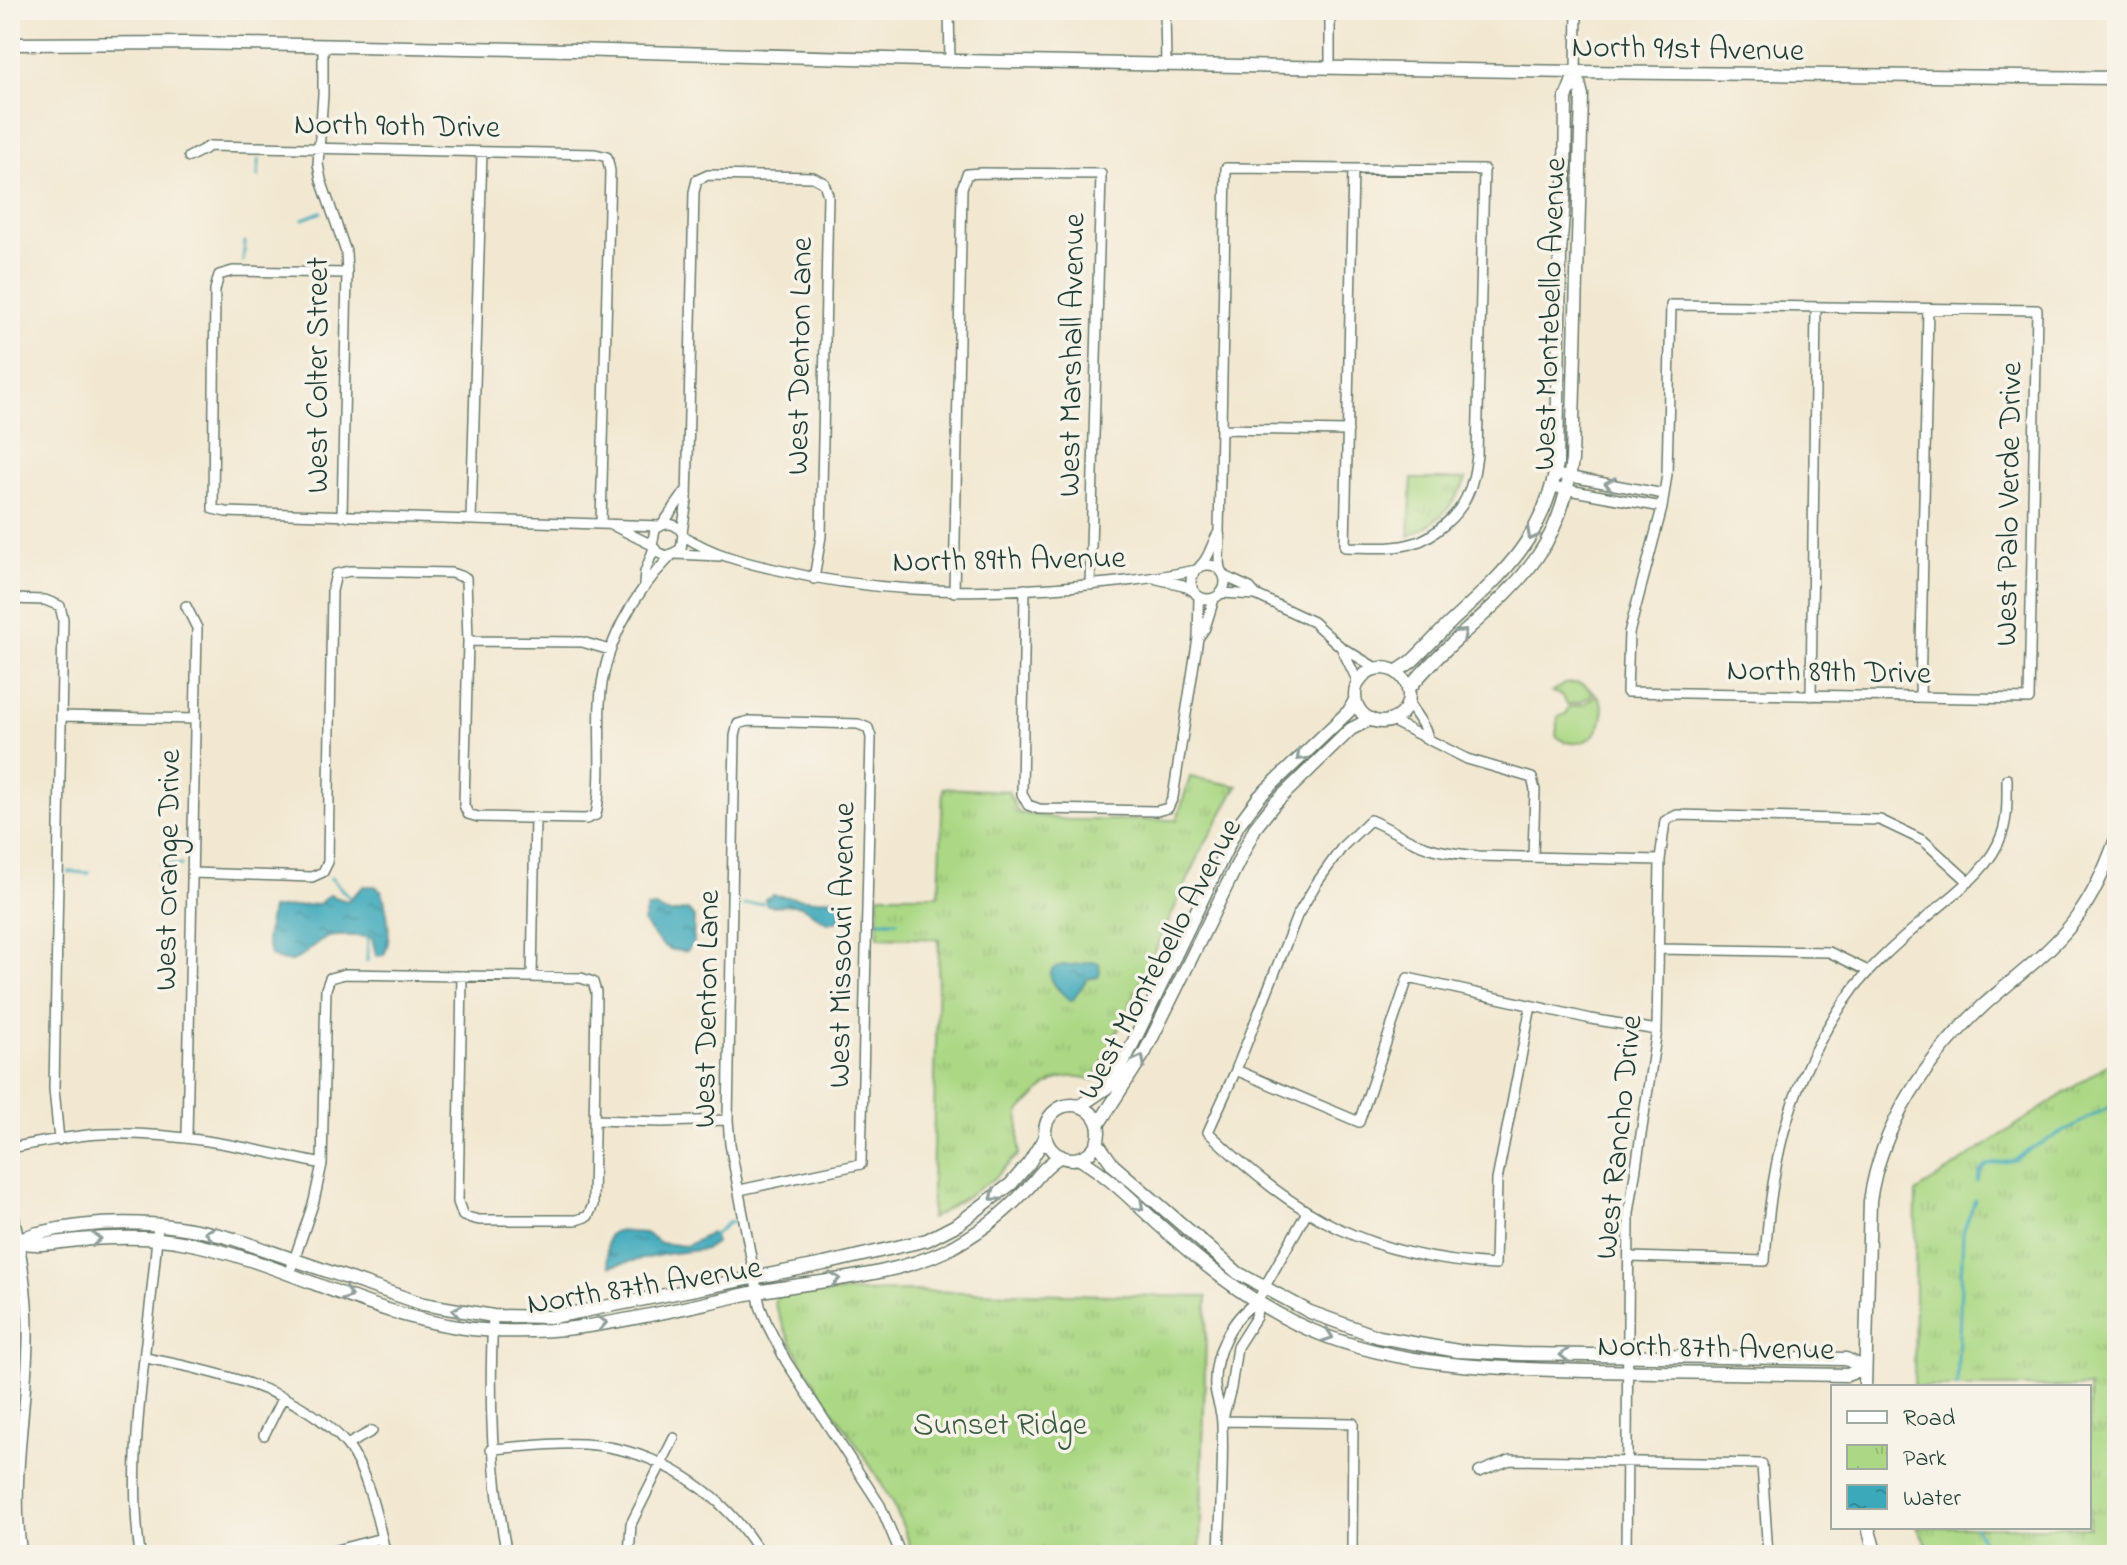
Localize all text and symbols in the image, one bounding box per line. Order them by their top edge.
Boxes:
street label: North 91st Avenue [1571,25,1805,76]
street label: North 90th Drive [293,102,501,153]
street label: West Montebello Avenue [1523,156,1580,472]
street label: West Marshall Avenue [1048,212,1099,497]
street label: West Denton Lane [776,236,827,476]
street label: West Colter Street [296,257,343,493]
street label: West Palo Verde Drive [1985,361,2036,647]
one-way arrow [1603,476,1616,493]
one-way arrow [1526,527,1541,542]
street label: North 89th Avenue [892,536,1127,587]
one-way arrow [1453,630,1468,644]
street label: North 89th Drive [1726,648,1932,699]
one-way arrow [1296,747,1311,761]
street label: West Orange Drive [144,748,195,991]
street label: West Missouri Avenue [818,801,870,1089]
street label: West Montebello Avenue [1067,810,1256,1109]
street label: West Denton Lane [683,889,734,1129]
street label: West Rancho Drive [1584,1012,1657,1262]
one-way arrow [1130,1054,1146,1069]
one-way arrow [990,1186,1004,1201]
one-way arrow [1129,1197,1144,1211]
one-way arrow [203,1225,217,1242]
one-way arrow [90,1231,103,1248]
street label: North 87th Avenue [524,1246,766,1329]
one-way arrow [828,1271,841,1288]
one-way arrow [340,1285,354,1302]
one-way arrow [451,1303,464,1320]
one-way arrow [595,1316,609,1333]
street label: North 87th Avenue [1597,1324,1835,1375]
one-way arrow [1320,1326,1334,1343]
one-way arrow [1558,1346,1571,1364]
legend [1831,1385,2091,1529]
text: Road [1903,1402,1956,1437]
park label: Sunset Ridge [913,1403,1088,1450]
text: Park [1903,1442,1947,1477]
text: Water [1903,1482,1961,1517]

